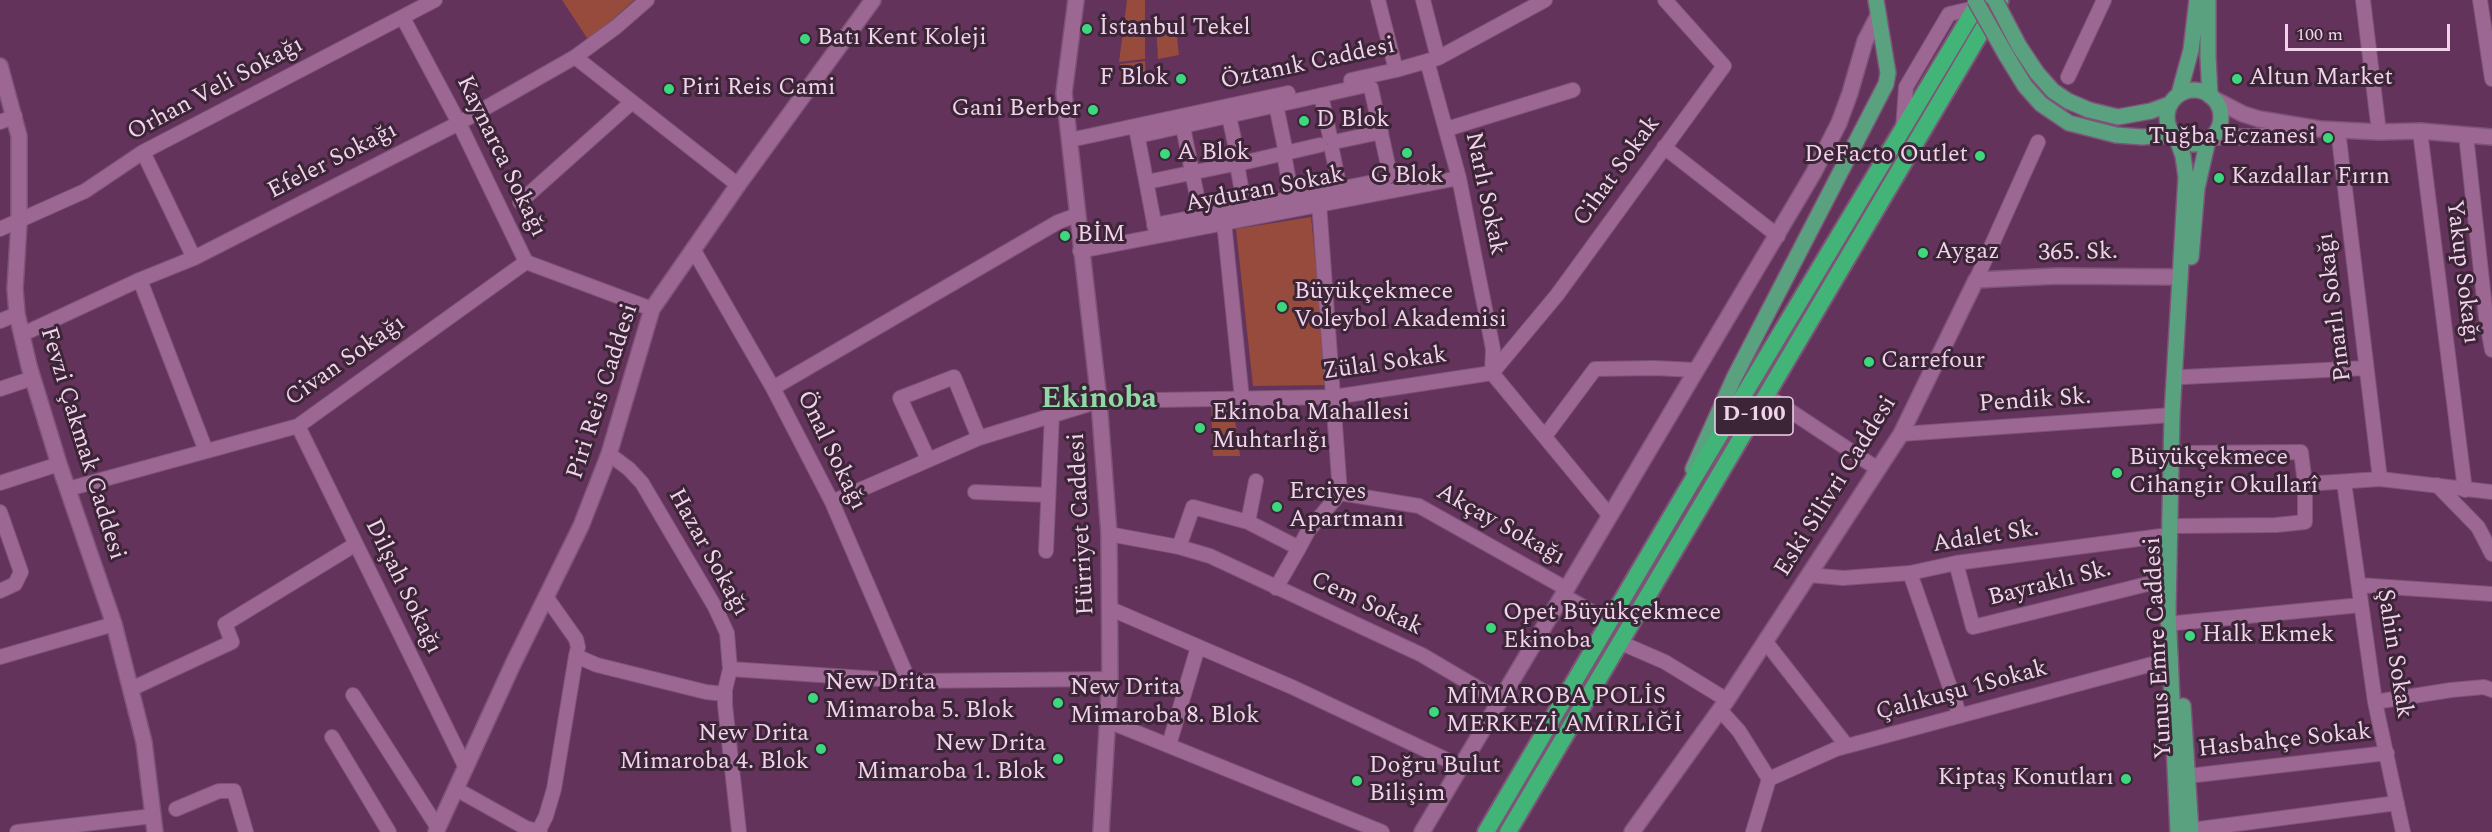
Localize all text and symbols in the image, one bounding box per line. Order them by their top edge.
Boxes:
scale bar [2288,12,2453,50]
place label: İstanbul Tekel [1099,15,1251,43]
text: 100 m [2296,21,2343,48]
marker: İstanbul Tekel [1080,22,1094,36]
place label: Batı Kent Koleji [817,25,987,53]
street label: Orhan Veli Sokağı [123,32,309,148]
marker: Batı Kent Koleji [798,32,812,46]
street label: Öztanık Caddesi [1218,32,1398,98]
place label: F Blok [1099,65,1169,93]
place label: Altun Market [2249,65,2393,93]
street label: Kaynarca Sokağı [449,72,551,242]
marker: F Blok [1174,72,1188,86]
marker: Altun Market [2230,72,2244,86]
place label: Piri Reis Cami [681,75,835,103]
marker: Piri Reis Cami [662,82,676,96]
place label: Gani Berber [952,96,1081,124]
marker: Gani Berber [1086,103,1100,117]
place label: D Blok [1316,107,1390,135]
street label: Cihat Sokak [1568,111,1668,233]
marker: D Blok [1297,114,1311,128]
street label: Efeler Sokağı [264,117,402,207]
place label: Tuğba Eczanesi [2148,124,2316,152]
street label: Narlı Sokak [1457,130,1511,258]
marker: Tuğba Eczanesi [2321,131,2335,145]
place label: A Blok [1177,140,1250,168]
place label: DeFacto Outlet [1804,142,1968,170]
marker: G Blok [1400,146,1414,160]
marker: A Blok [1158,147,1172,161]
marker: DeFacto Outlet [1973,149,1987,163]
street label: Ayduran Sokak [1183,161,1347,221]
place label: G Blok [1370,163,1444,191]
place label: Kazdallar Fırın [2231,164,2390,192]
marker: Kazdallar Fırın [2212,171,2226,185]
street label: Yakup Sokağı [2438,198,2484,346]
place label: BİM [1077,222,1125,250]
marker: BİM [1058,229,1072,243]
street label: Pınarlı Sokağı [2313,231,2359,383]
place label: Aygaz [1935,239,1999,267]
street label: 365. Sk. [2038,239,2118,269]
marker: Aygaz [1916,246,1930,260]
place label: Büyükçekmece Voleybol Akademisi [1294,279,1507,335]
marker: Büyükçekmece Voleybol Akademisi [1275,300,1289,314]
street label: Piri Reis Caddesi [562,301,646,483]
street label: Civan Sokağı [281,310,411,414]
street label: Fevzi Çakmak Caddesi [32,324,130,564]
street label: Zülal Sokak [1321,342,1449,388]
place label: Carrefour [1881,348,1985,376]
marker: Carrefour [1862,355,1876,369]
district label: Ekinoba [1041,383,1157,419]
street label: Pendik Sk. [1978,384,2092,420]
street label: Önal Sokağı [789,387,871,515]
street label: Eski Silivri Caddesi [1770,391,1904,583]
road number: D-100 [1715,397,1793,435]
place label: Ekinoba Mahallesi Muhtarlığı [1212,400,1410,456]
marker: Ekinoba Mahallesi Muhtarlığı [1193,421,1207,435]
street label: Hürriyet Caddesi [1064,432,1102,616]
place label: Büyükçekmece Cihangir Okullarî [2129,445,2318,501]
marker: Büyükçekmece Cihangir Okullarî [2110,466,2124,480]
place label: Erciyes Apartmanı [1289,479,1404,535]
street label: Akçay Sokağı [1431,479,1569,573]
street label: Hazar Sokağı [660,484,754,622]
marker: Erciyes Apartmanı [1270,500,1284,514]
street label: Dilşah Sokağı [357,515,447,659]
street label: Adalet Sk. [1931,515,2041,561]
street label: Yunus Emre Caddesi [2140,536,2180,760]
street label: Bayraklı Sk. [1986,556,2114,614]
street label: Cem Sokak [1306,567,1426,643]
street label: Şahin Sokak [2369,587,2417,721]
place label: Opet Büyükçekmece Ekinoba [1503,600,1721,656]
marker: Opet Büyükçekmece Ekinoba [1484,621,1498,635]
place label: Halk Ekmek [2202,622,2334,650]
marker: Halk Ekmek [2183,629,2197,643]
street label: Çalıkuşu 1Sokak [1873,655,2051,729]
place label: New Drita Mimaroba 5. Blok [825,670,1014,726]
place label: New Drita Mimaroba 8. Blok [1070,675,1259,731]
place label: MİMAROBA POLİS MERKEZİ AMİRLİĞİ [1446,684,1683,740]
marker: New Drita Mimaroba 5. Blok [806,691,820,705]
marker: New Drita Mimaroba 8. Blok [1051,696,1065,710]
marker: MİMAROBA POLİS MERKEZİ AMİRLİĞİ [1427,705,1441,719]
street label: Hasbahçe Sokak [2197,719,2373,765]
place label: New Drita Mimaroba 4. Blok [620,721,809,777]
place label: New Drita Mimaroba 1. Blok [857,731,1046,787]
marker: New Drita Mimaroba 4. Blok [814,742,828,756]
marker: New Drita Mimaroba 1. Blok [1051,752,1065,766]
place label: Doğru Bulut Bilişim [1369,753,1501,809]
place label: Kiptaş Konutları [1938,765,2114,793]
marker: Kiptaş Konutları [2119,772,2133,786]
marker: Doğru Bulut Bilişim [1350,774,1364,788]

